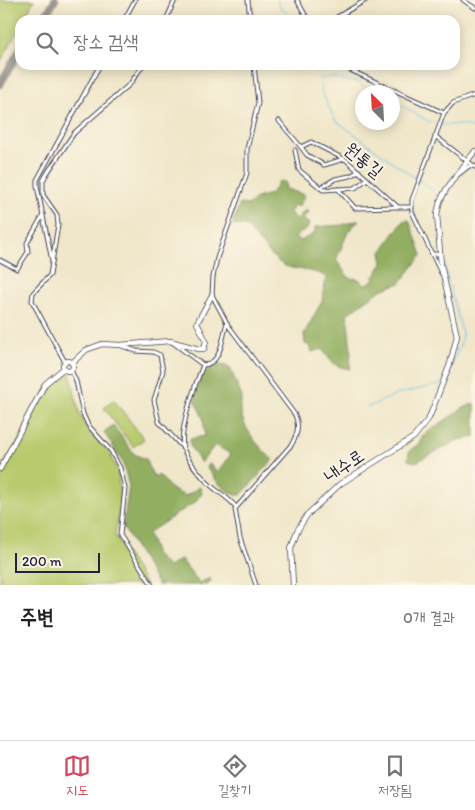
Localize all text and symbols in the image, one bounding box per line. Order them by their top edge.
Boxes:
search box [15,15,460,70]
icon: search [33,29,61,57]
text: 장소 검색 [73,30,138,53]
north arrow [355,85,400,130]
street label: 원통길 [340,138,388,183]
street label: 내수로 [320,445,368,487]
scale bar [15,550,100,573]
text: 200 m [22,553,62,570]
text: 주변 [20,604,54,629]
text: 0개 결과 [403,608,455,627]
tab: 지도 [63,752,91,800]
tab: 길찾기 [218,752,252,800]
tab: 저장됨 [378,752,412,800]

